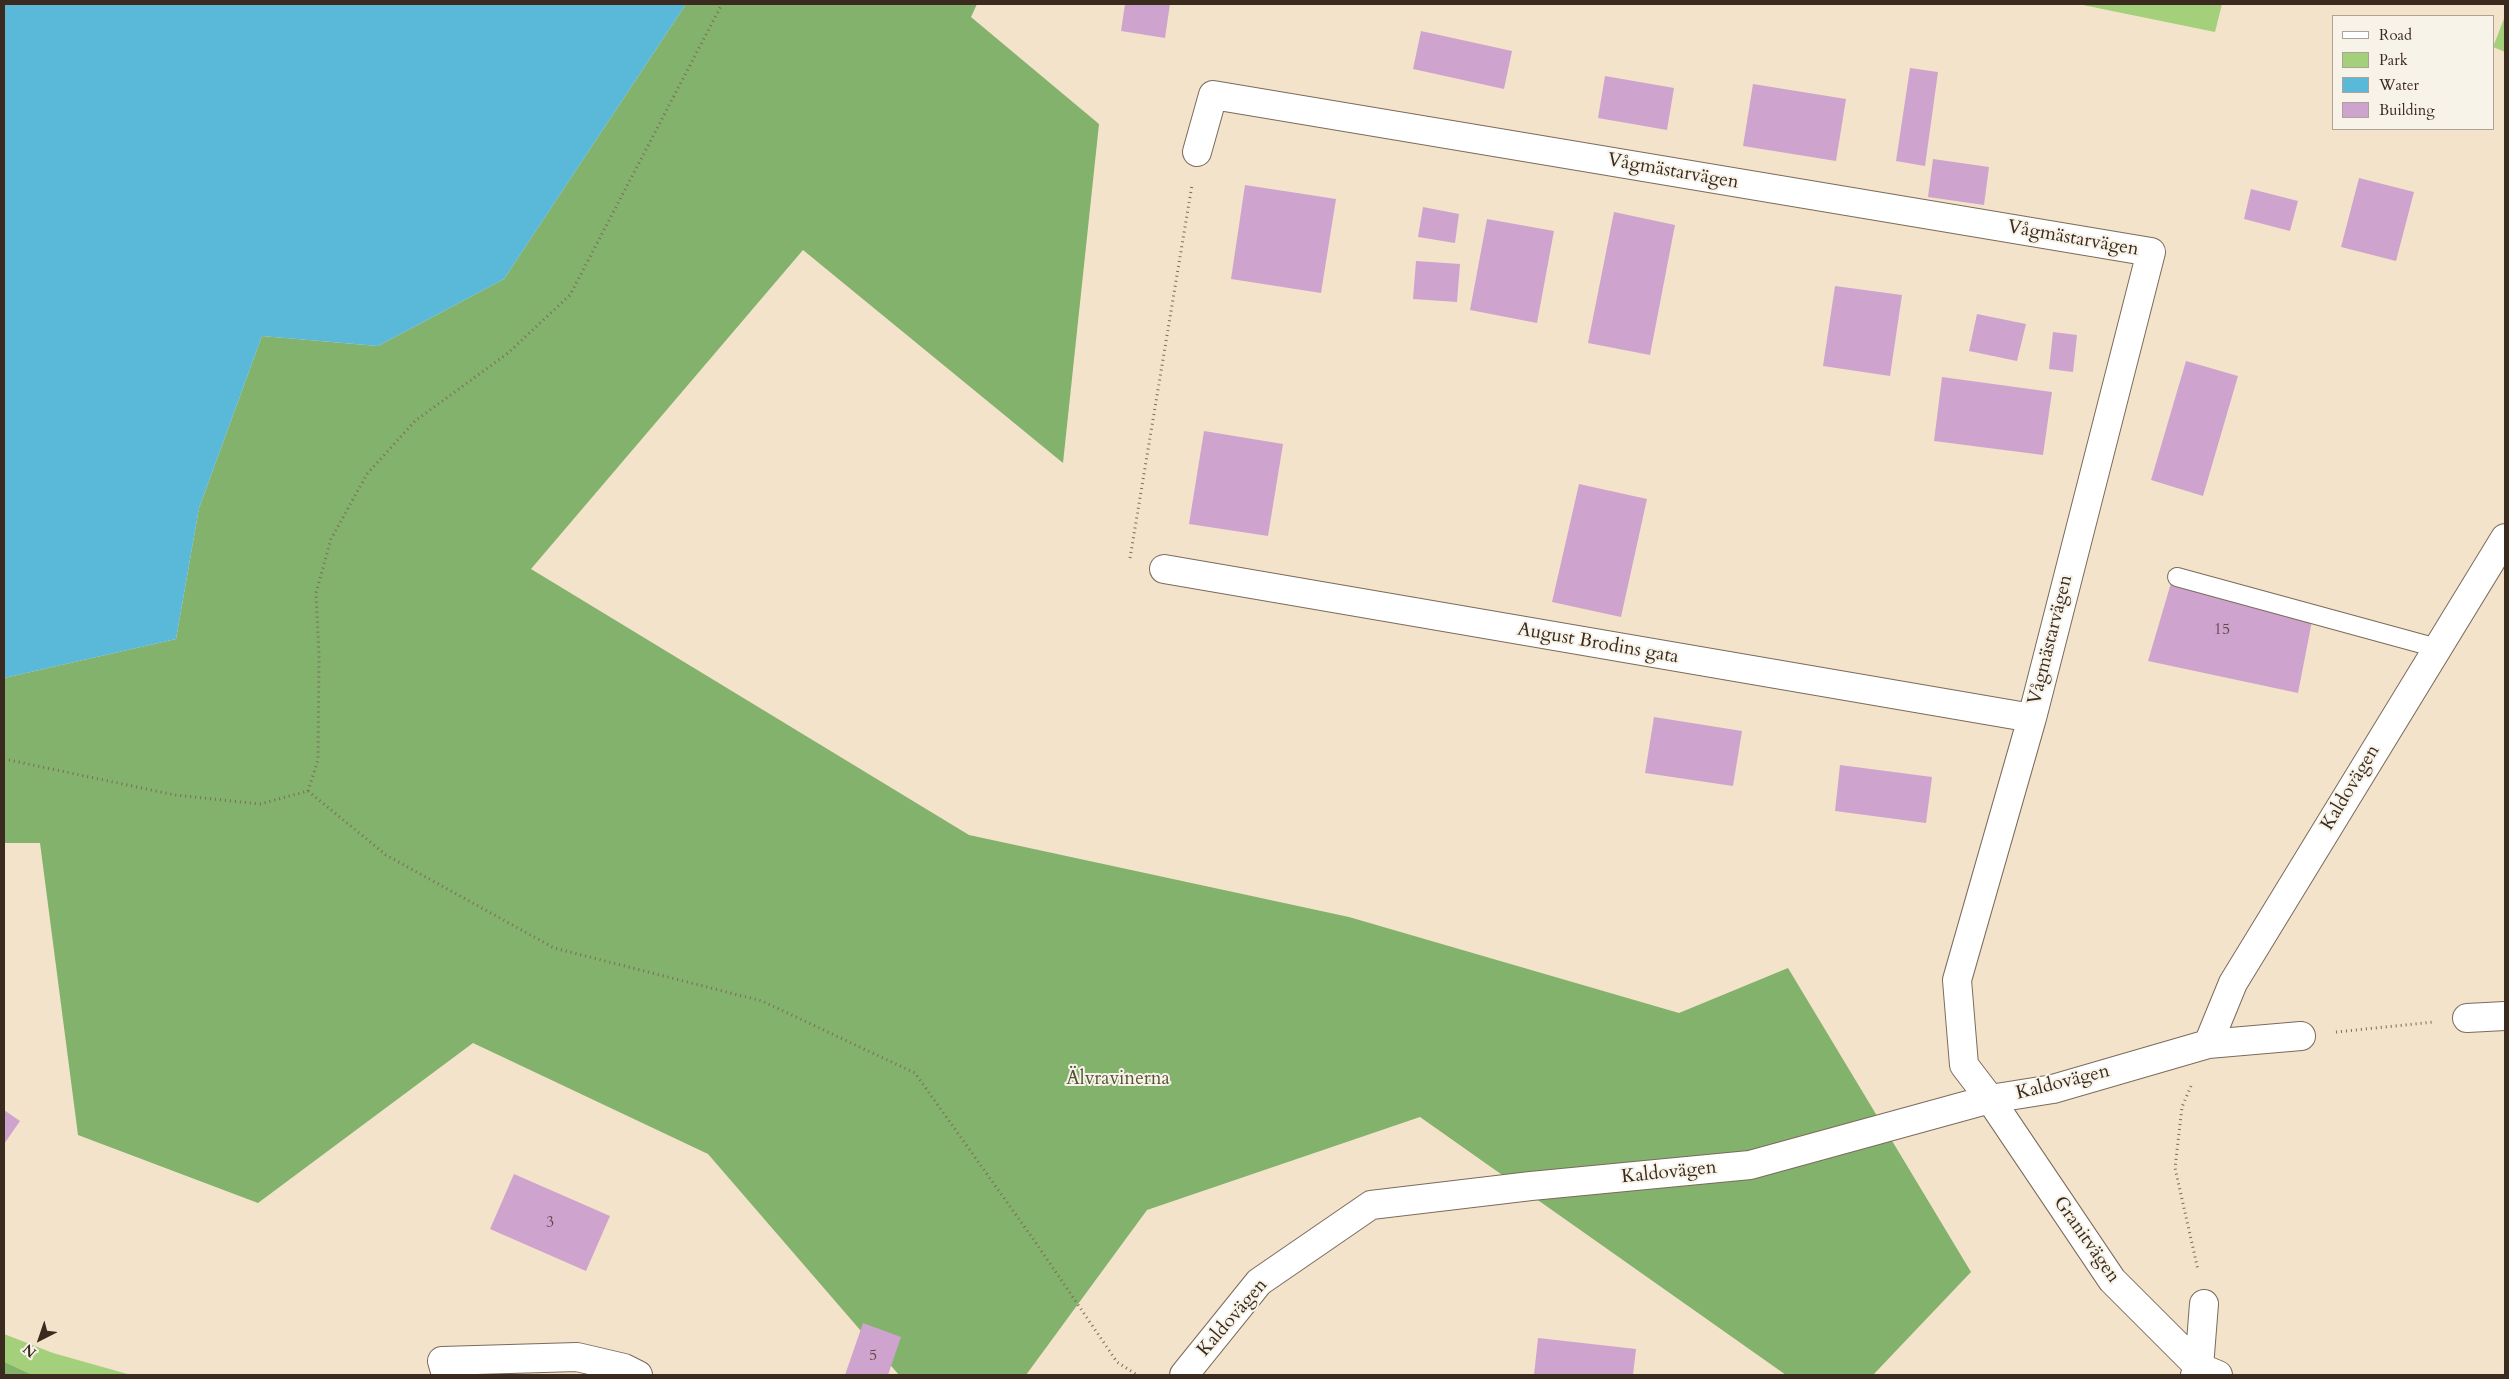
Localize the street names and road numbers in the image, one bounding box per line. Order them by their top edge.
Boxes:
street label: Vågmästarvägen [1606,149,1740,195]
street label: Vågmästarvägen [2006,216,2140,262]
street label: Vågmästarvägen [2024,573,2078,707]
street label: August Brodins gata [1516,619,1680,669]
street label: Kaldovägen [2317,741,2385,835]
street label: Kaldovägen [2014,1060,2112,1106]
street label: Kaldovägen [1620,1157,1718,1189]
street label: Granitvägen [2048,1192,2124,1288]
street label: Kaldovägen [1193,1274,1273,1362]

